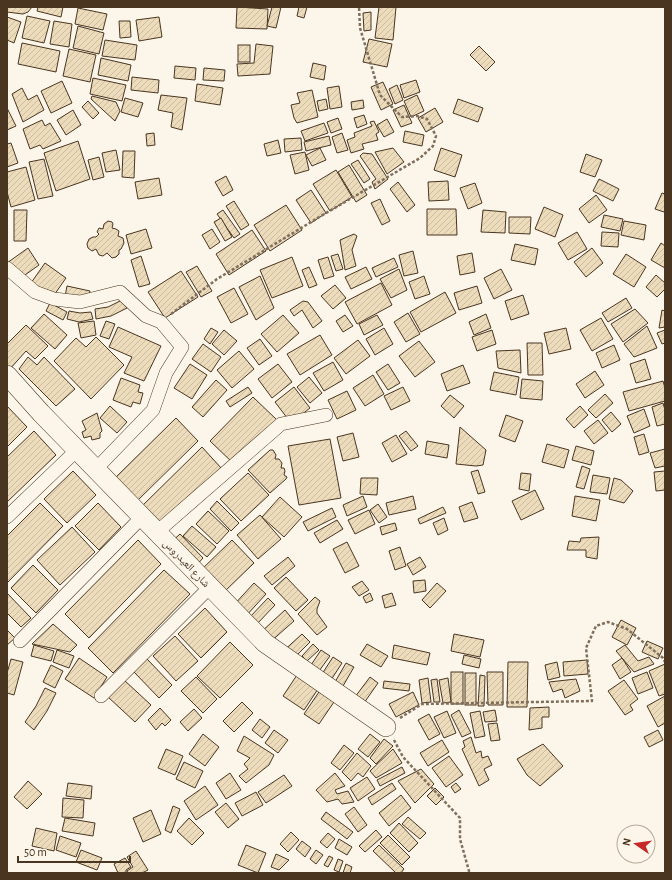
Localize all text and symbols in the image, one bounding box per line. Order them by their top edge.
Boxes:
street label: شارع العيدروس [160,537,212,590]
north arrow [616,824,656,864]
text: N [621,837,633,847]
scale bar [18,838,130,864]
text: 50 m [24,846,47,858]

